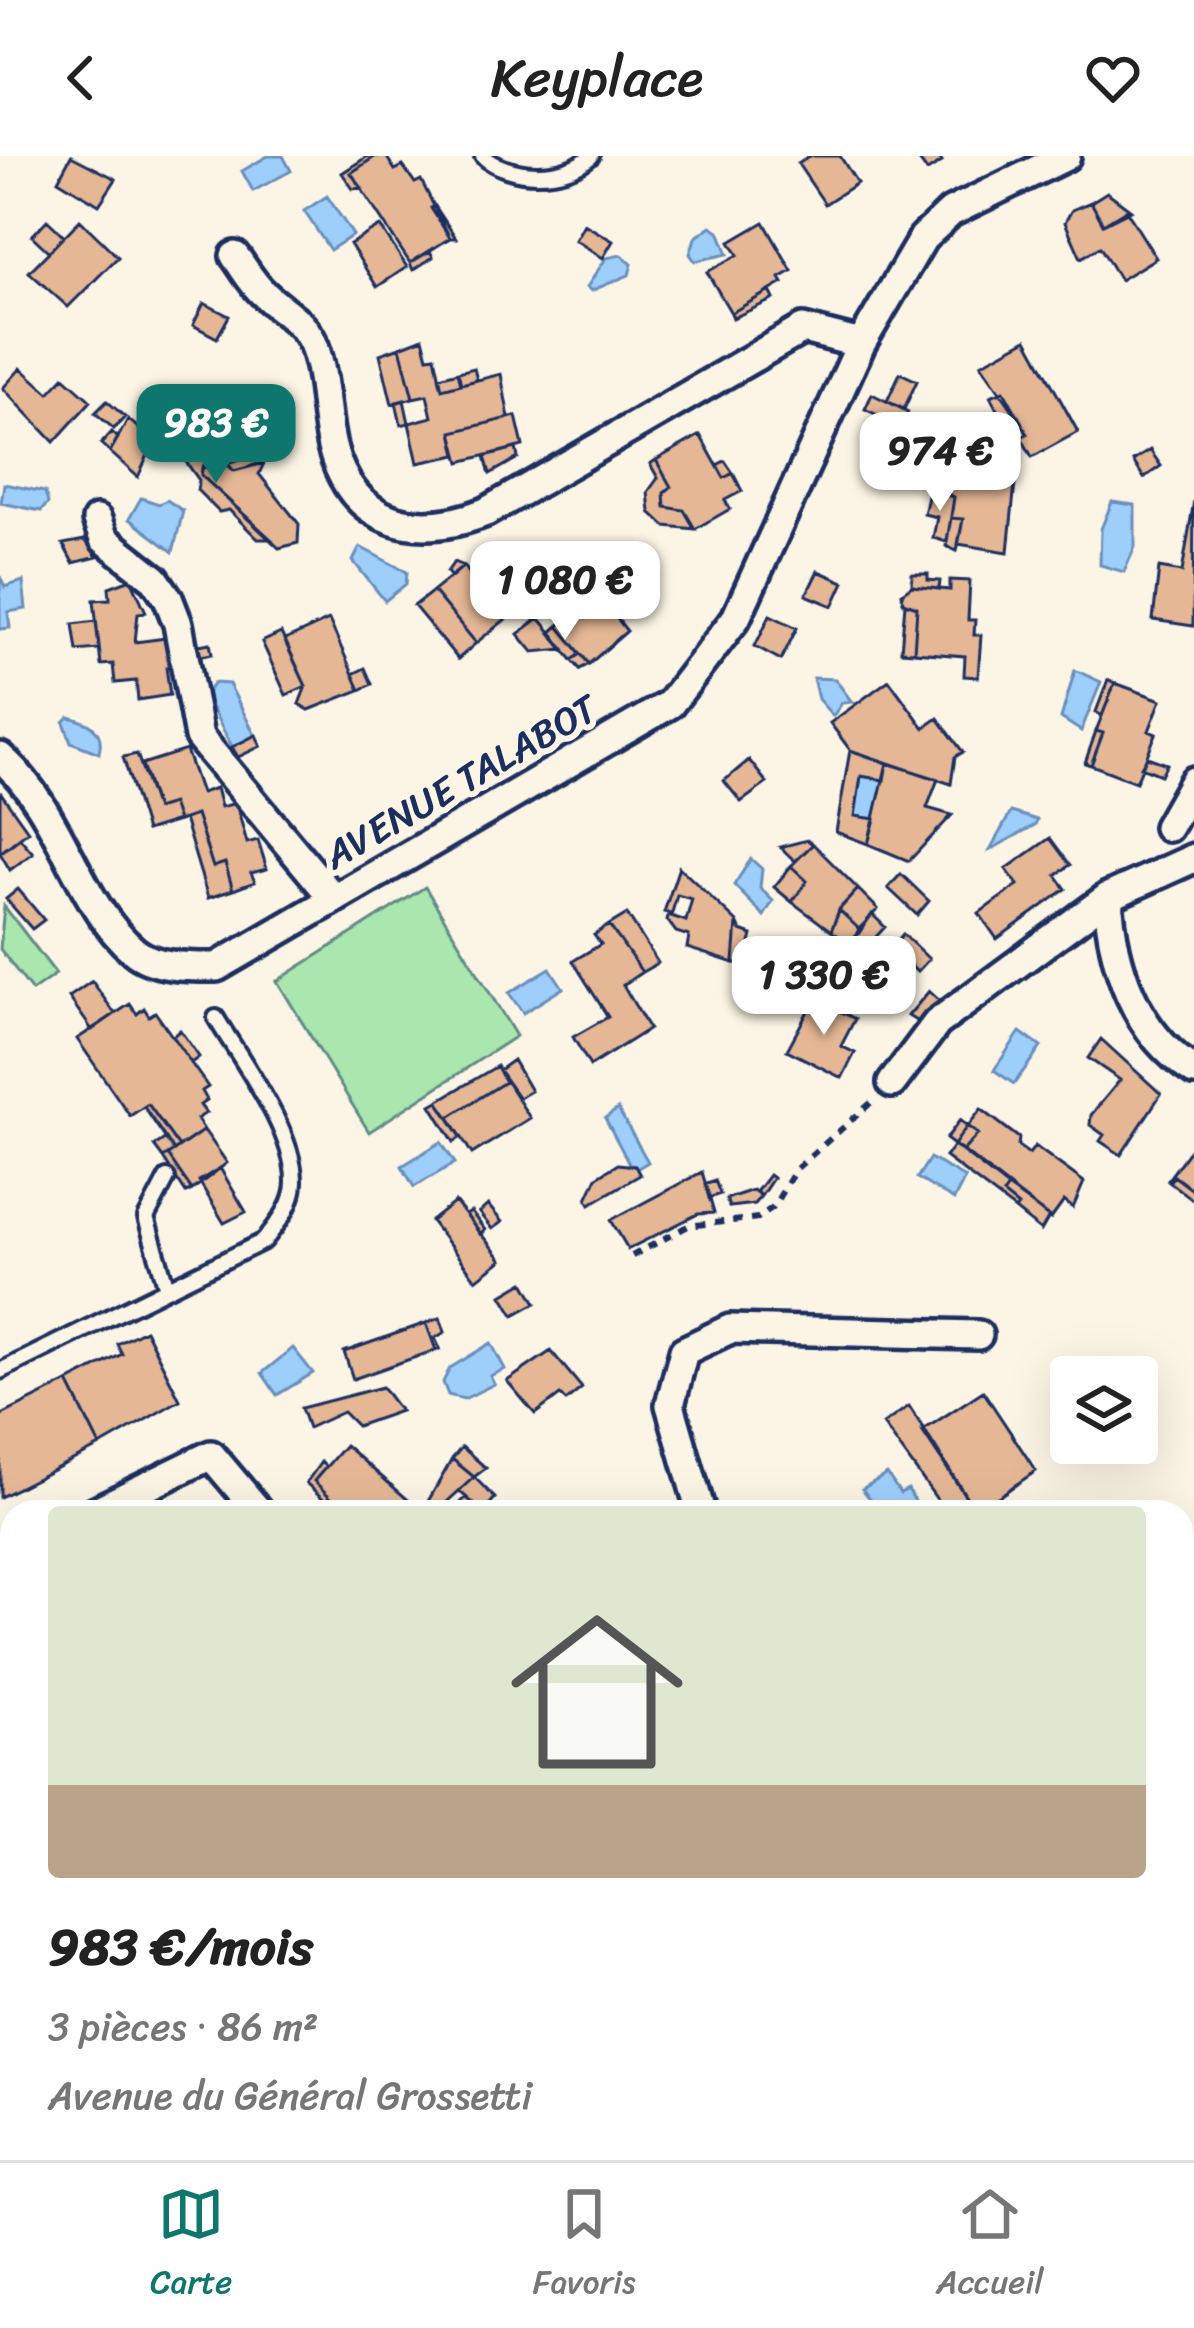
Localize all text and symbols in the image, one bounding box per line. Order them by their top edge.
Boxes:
text: Keyplace [491,30,703,126]
icon: back [48,45,114,111]
icon: heart [1080,45,1146,111]
pin: 983 € [132,384,300,486]
text: 983 € [164,388,268,457]
pin: 974 € [856,412,1024,514]
text: 974 € [887,416,993,485]
pin: 1 080 € [454,541,676,643]
text: 1 080 € [497,545,633,614]
street label: AVENUE TALABOT [309,673,613,889]
pin: 1 330 € [713,936,935,1038]
text: 1 330 € [759,940,889,1009]
map controls [1050,1356,1158,1464]
button: layers [1050,1356,1158,1464]
icon: home [489,1584,705,1800]
text: 983 €/mois [48,1902,313,1992]
text: 3 pièces · 86 m² [48,1992,318,2061]
text: Avenue du Général Grossetti [48,2061,532,2130]
tab: Carte [150,2181,232,2311]
tab: Favoris [533,2181,636,2311]
tab: Accueil [936,2181,1044,2311]

